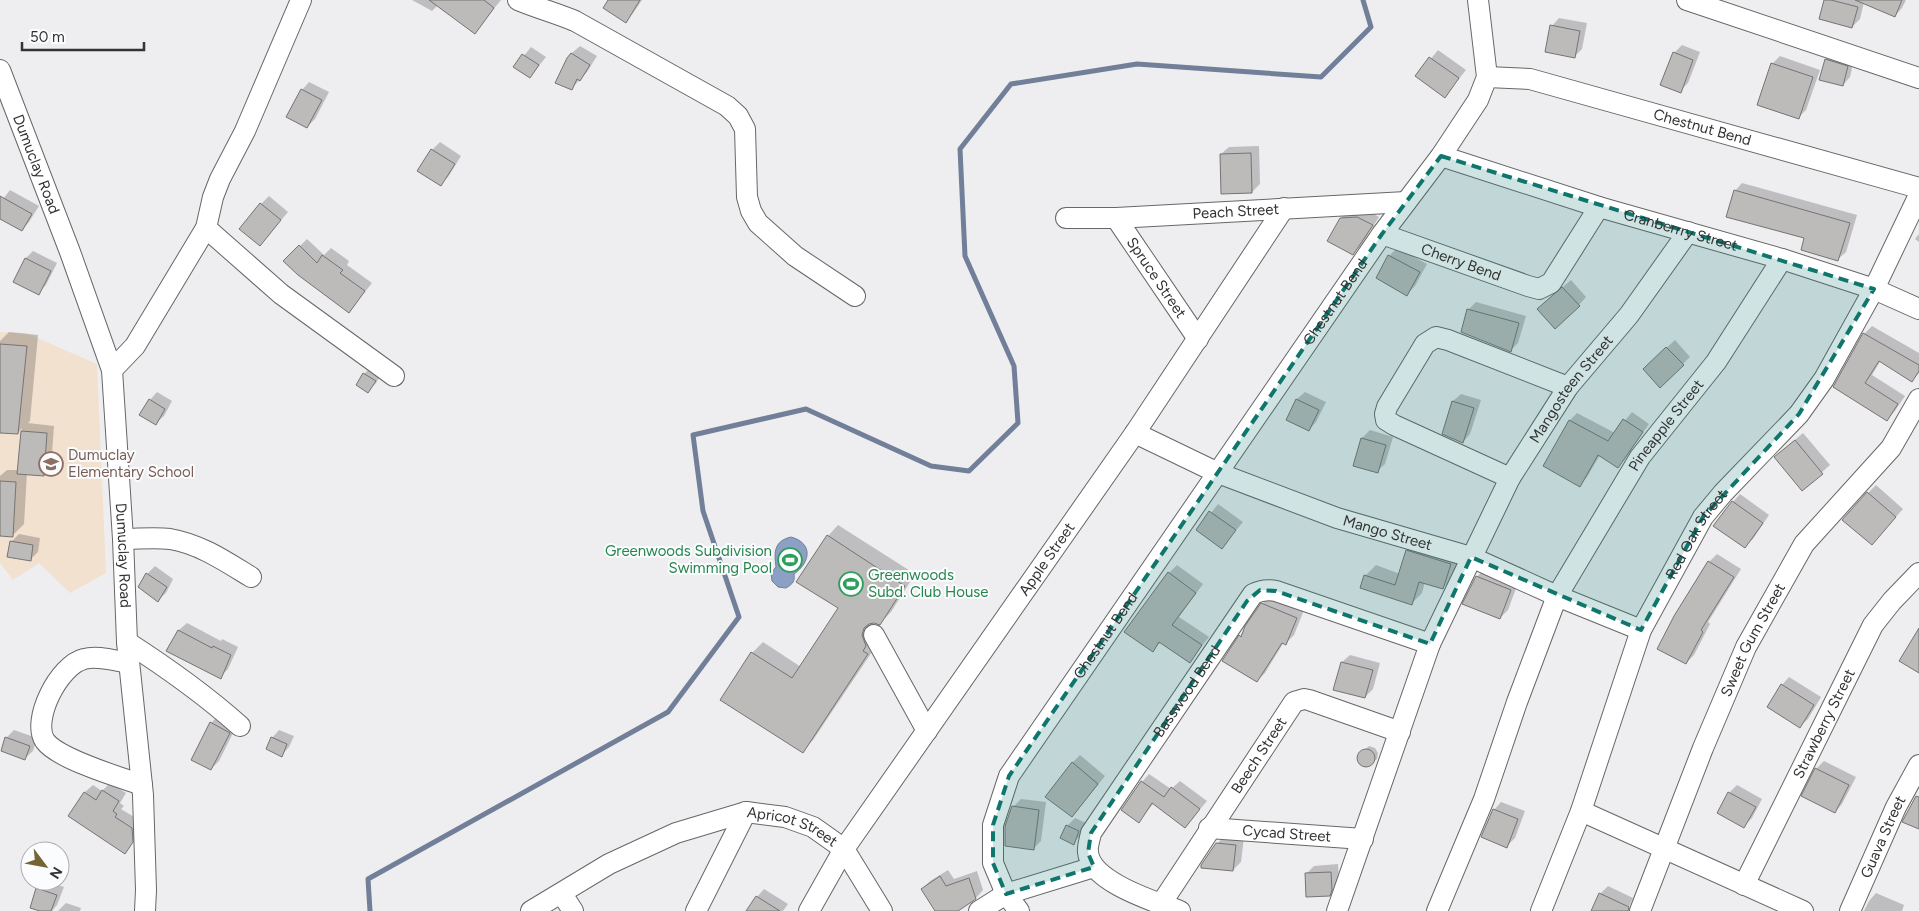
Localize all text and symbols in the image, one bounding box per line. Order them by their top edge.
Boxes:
scale bar [22,20,145,52]
text: 50 m [30,28,65,46]
street label: Chestnut Bend [1651,105,1753,150]
street label: Dumuclay Road [9,112,64,216]
street label: Peach Street [1192,200,1280,223]
street label: Cranberrry Street [1622,205,1740,255]
street label: Spruce Street [1123,234,1190,322]
street label: Cherry Bend [1419,240,1504,285]
street label: Chestnut Bend [1299,255,1371,349]
street label: Mangosteen Street [1526,331,1617,446]
street label: Pineapple Street [1625,376,1708,474]
place label: Dumuclay Elementary School [68,446,194,481]
school or university icon: Dumuclay Elementary School [38,451,64,477]
street label: Red Oak Street [1662,486,1731,582]
street label: Dumuclay Road [112,502,135,608]
street label: Mango Street [1341,511,1435,554]
street label: Apple Street [1015,519,1079,599]
place label: Greenwoods Subdivision Swimming Pool [605,542,772,577]
sports icon: Greenwoods Subdivision Swimming Pool [777,547,803,573]
place label: Greenwoods Subd. Club House [868,566,988,601]
sports icon: Greenwoods Subd. Club House [838,571,864,597]
street label: Sweet Gum Street [1717,580,1789,699]
street label: Chestnut Bend [1070,589,1142,682]
street label: Basswood Bend [1149,642,1224,741]
street label: Strawberry Street [1789,666,1859,782]
street label: Beech Street [1227,713,1291,797]
street label: Guava Street [1857,792,1910,881]
street label: Apricot Street [746,803,841,851]
street label: Cycad Street [1242,821,1332,846]
north arrow [20,841,70,891]
text: N [46,864,66,882]

